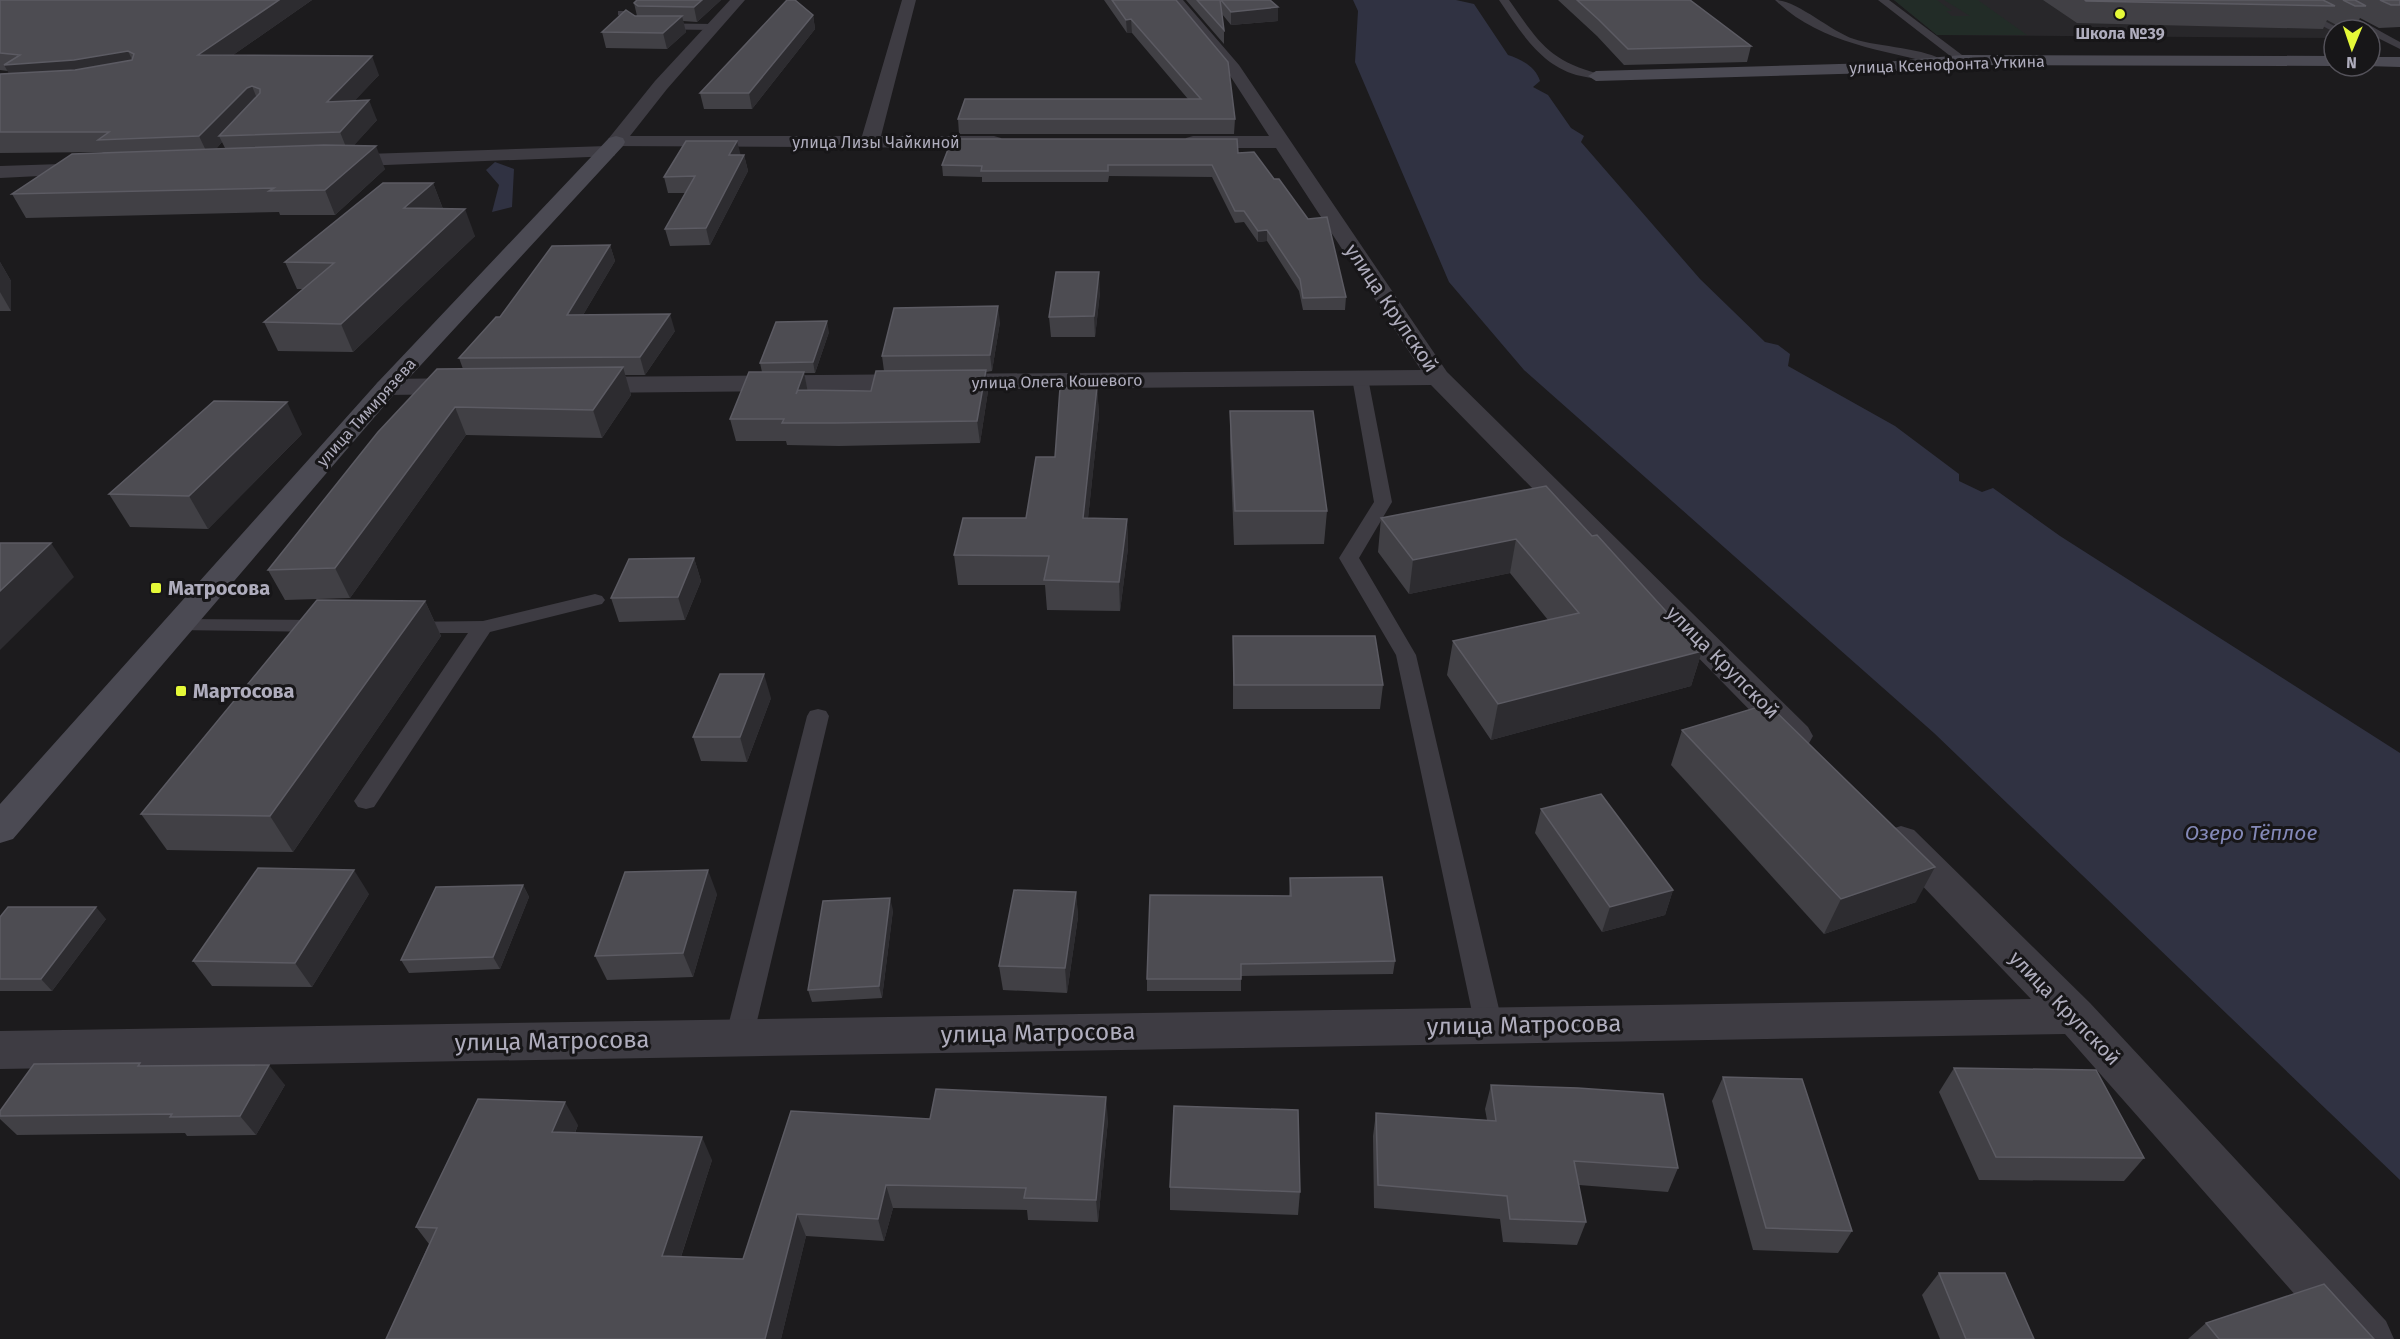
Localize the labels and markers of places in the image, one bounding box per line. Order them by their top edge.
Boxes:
marker: Школа №39 [2113,7,2127,21]
place label: Школа №39 [2075,24,2165,43]
place label: Матросова [168,576,270,600]
marker: Матросова [149,581,163,595]
place label: Мартосова [193,679,295,703]
marker: Мартосова [174,684,188,698]

